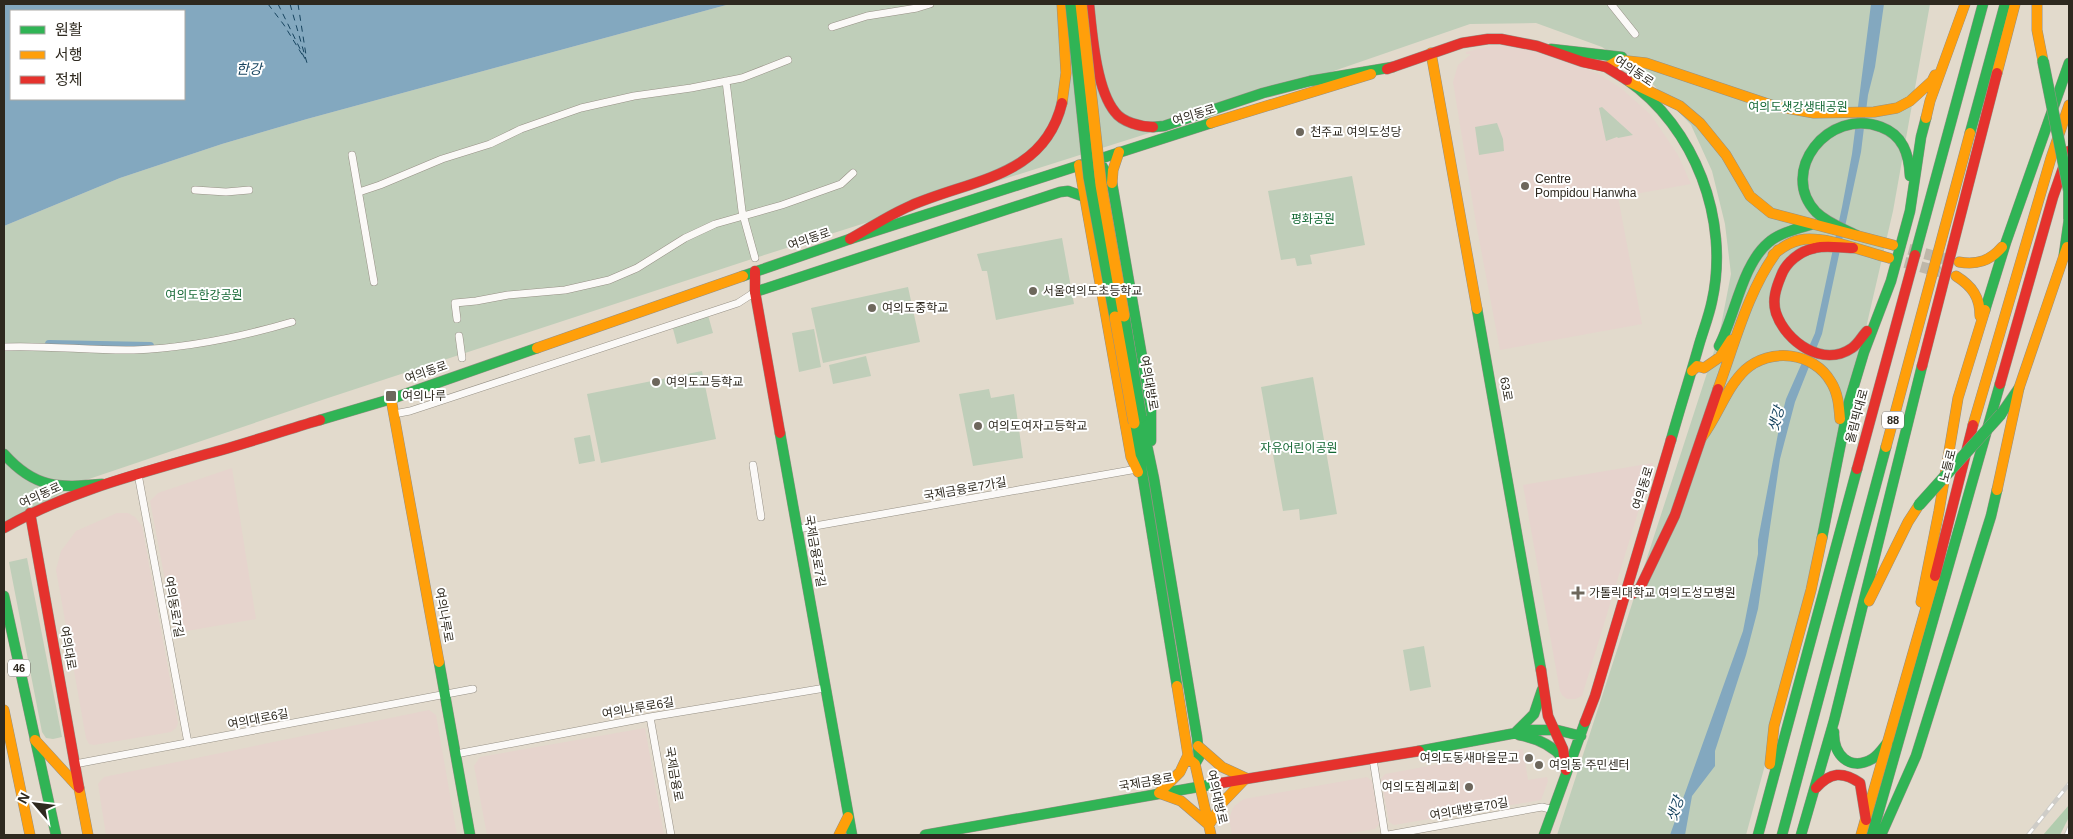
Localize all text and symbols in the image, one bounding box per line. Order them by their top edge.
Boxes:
legend [10,10,185,100]
text: 원활 [55,21,83,38]
text: 서행 [55,46,83,63]
street label: 여의동로 [1612,53,1656,89]
water label: 한강 [236,61,264,77]
text: 정체 [55,71,83,88]
park label: 여의도샛강생태공원 [1748,100,1848,114]
street label: 여의동로 [1171,102,1217,128]
place label: 천주교 여의도성당 [1310,125,1402,139]
marker: 천주교 여의도성당 [1294,126,1306,138]
place label: Centre Pompidou Hanwha [1535,172,1637,200]
marker: Centre Pompidou Hanwha [1519,180,1531,192]
park label: 평화공원 [1291,212,1335,226]
street label: 여의동로 [786,225,832,253]
place label: 서울여의도초등학교 [1043,284,1142,298]
marker: 서울여의도초등학교 [1027,285,1039,297]
park label: 여의도한강공원 [165,288,243,302]
place label: 여의도중학교 [882,301,948,315]
marker: 여의도중학교 [866,302,878,314]
street label: 여의대방로 [1137,355,1161,411]
street label: 여의동로 [403,358,449,386]
place label: 여의도고등학교 [666,375,743,389]
marker: 여의도고등학교 [650,376,662,388]
street label: 63로 [1497,376,1515,402]
street label: 올림픽대로 [1843,388,1871,444]
marker: 여의나루 [384,389,398,403]
place label: 여의나루 [402,389,446,403]
water label: 샛강 [1765,402,1788,434]
road number: 88 [1882,412,1904,428]
place label: 여의도여자고등학교 [988,419,1087,433]
marker: 여의도여자고등학교 [972,420,984,432]
park label: 자유어린이공원 [1260,441,1338,455]
street label: 노들로 [1937,448,1959,484]
street label: 여의동로 [1630,465,1656,511]
street label: 국제금융로7가길 [922,475,1008,503]
street label: 여의동로 [17,480,63,510]
street label: 국제금융로7길 [802,514,828,588]
street label: 여의동로7길 [162,575,186,639]
marker: 가톨릭대학교 여의도성모병원 [1571,586,1585,600]
place label: 가톨릭대학교 여의도성모병원 [1589,586,1736,600]
street label: 여의나루로 [432,587,456,643]
street label: 여의대로 [57,625,79,671]
road number: 46 [8,660,30,676]
street label: 여의나루로6길 [601,695,675,721]
street label: 여의대로6길 [226,706,290,732]
street label: 국제금융로 [662,746,686,802]
place label: 여의도동새마을문고 [1420,751,1519,765]
marker: 여의도동새마을문고 [1523,752,1535,764]
place label: 여의동 주민센터 [1549,758,1630,772]
marker: 여의동 주민센터 [1533,759,1545,771]
street label: 여의대방로 [1204,769,1230,825]
street label: 국제금융로 [1118,770,1174,794]
north arrow [10,779,60,829]
place label: 여의도침례교회 [1382,780,1459,794]
marker: 여의도침례교회 [1463,781,1475,793]
text: N [14,790,33,806]
water label: 샛강 [1663,792,1687,824]
street label: 여의대방로70길 [1429,795,1509,823]

